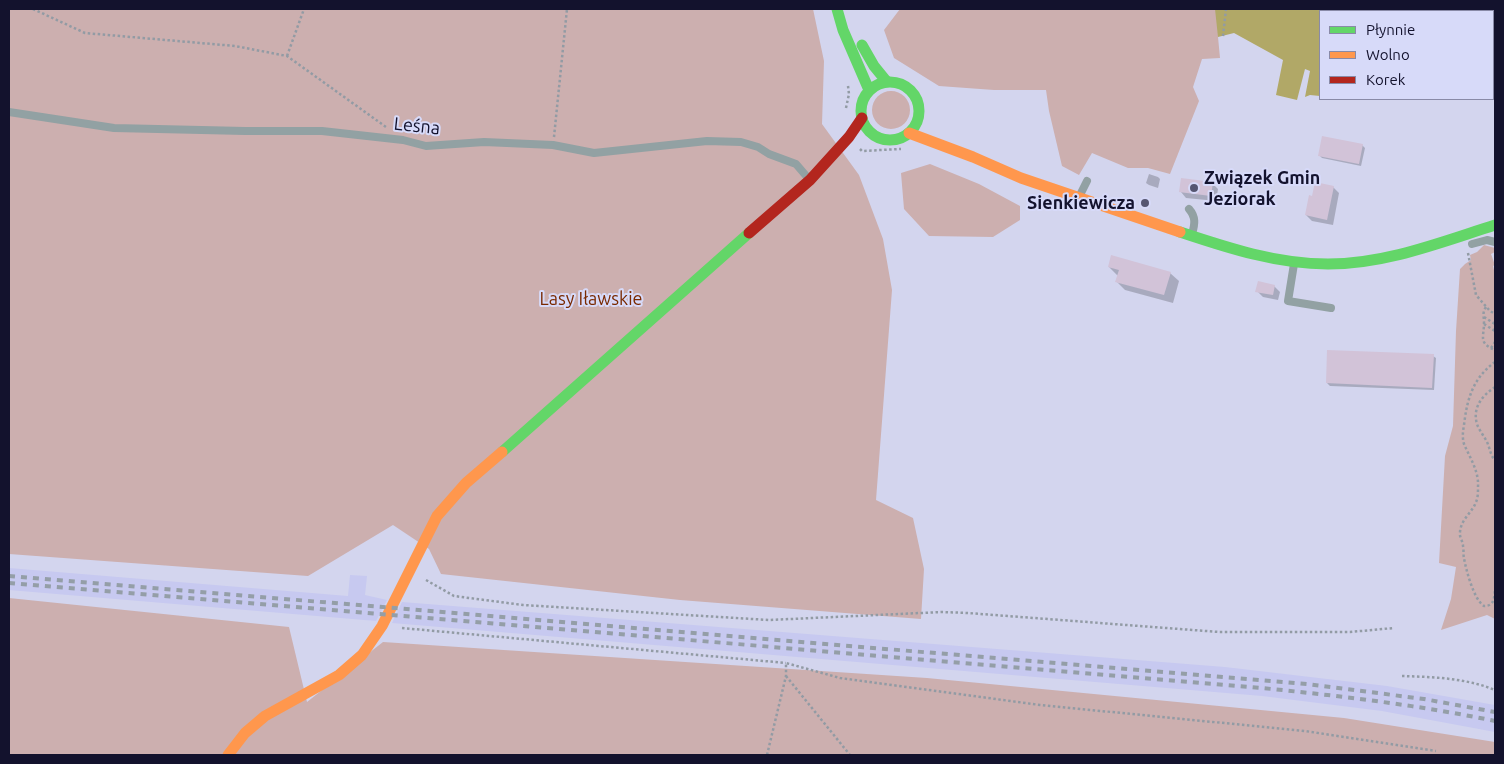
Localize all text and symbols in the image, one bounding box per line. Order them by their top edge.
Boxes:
legend [1319,10,1494,100]
text: Płynnie [1366,21,1415,38]
text: Wolno [1366,46,1410,63]
text: Korek [1366,71,1405,88]
street label: Leśna [393,113,441,139]
place label: Związek Gmin Jeziorak [1204,167,1320,210]
marker: Związek Gmin Jeziorak [1188,182,1200,194]
place label: Sienkiewicza [1027,192,1135,214]
marker: Sienkiewicza [1139,197,1151,209]
park label: Lasy Iławskie [540,288,642,310]

